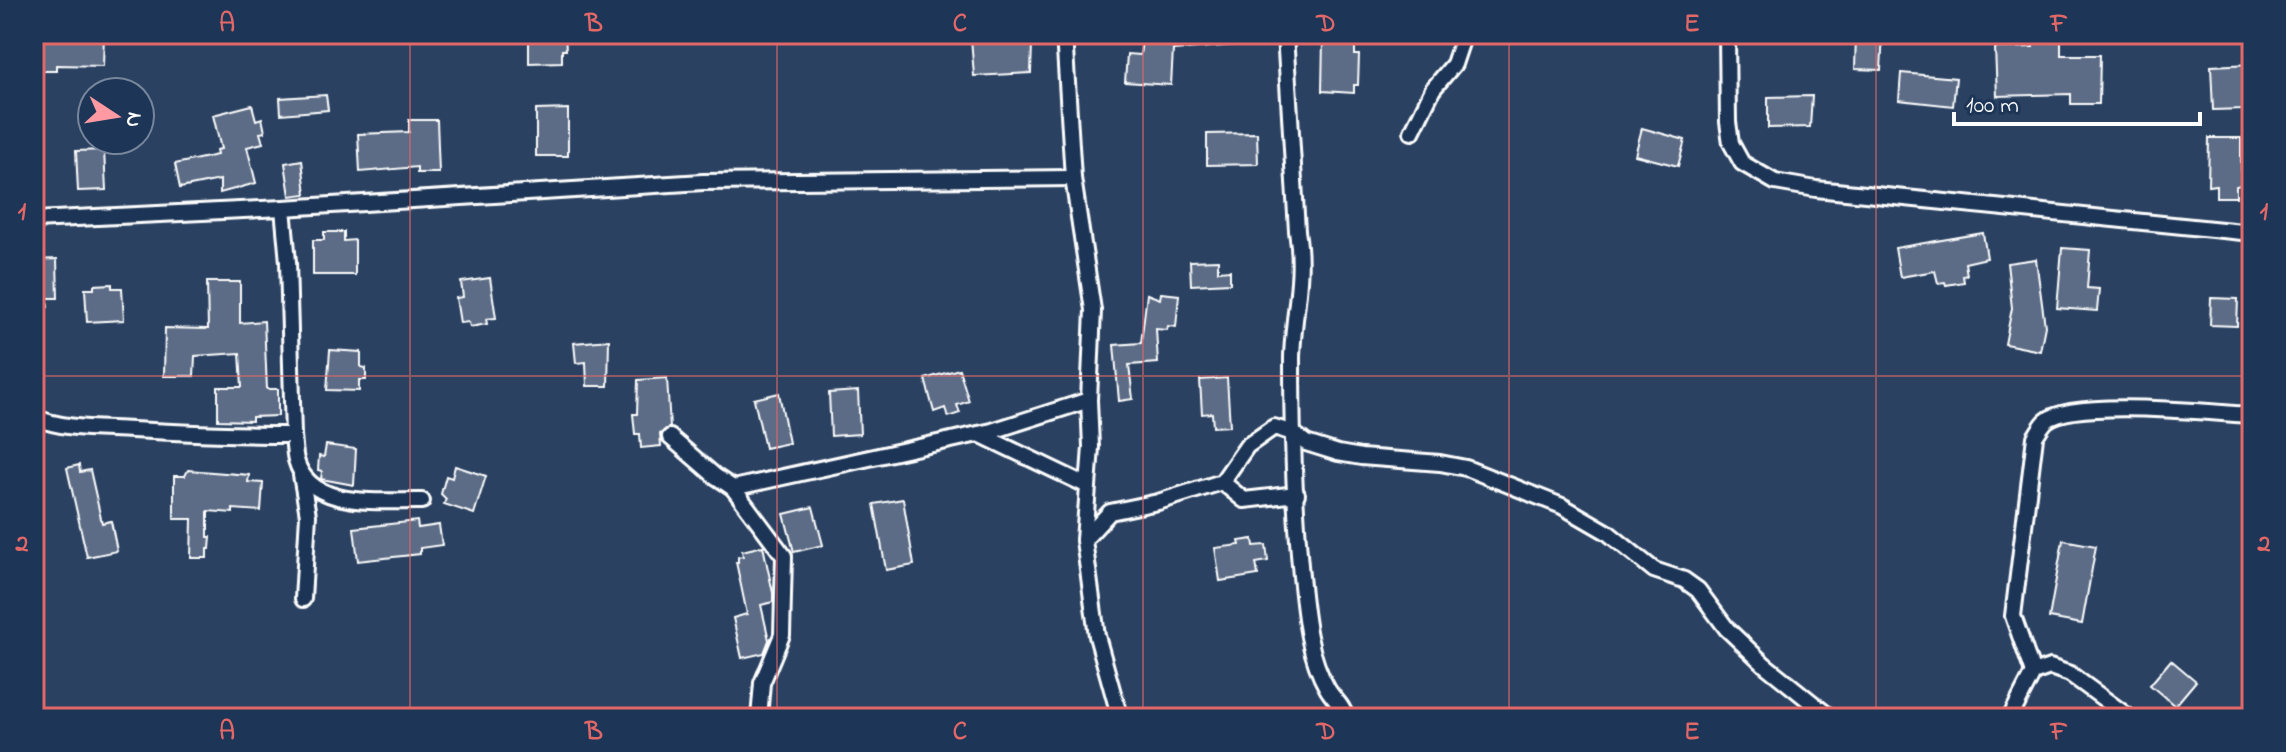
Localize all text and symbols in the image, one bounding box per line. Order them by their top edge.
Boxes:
text: A [219,6,235,44]
text: B [584,6,603,44]
text: C [953,6,967,44]
text: D [1315,6,1336,44]
text: E [1684,6,1700,44]
text: F [2049,6,2068,44]
north arrow [76,76,156,156]
scale bar [1954,76,2200,126]
text: 100 m [1966,89,2019,124]
text: N [115,109,150,130]
text: 1 [18,194,27,232]
text: 1 [2260,194,2269,232]
text: 2 [15,526,29,564]
text: 2 [2257,526,2271,564]
text: A [219,714,235,752]
text: B [584,714,603,752]
text: C [953,714,967,752]
text: D [1315,714,1336,752]
text: E [1684,714,1700,752]
text: F [2049,714,2068,752]

